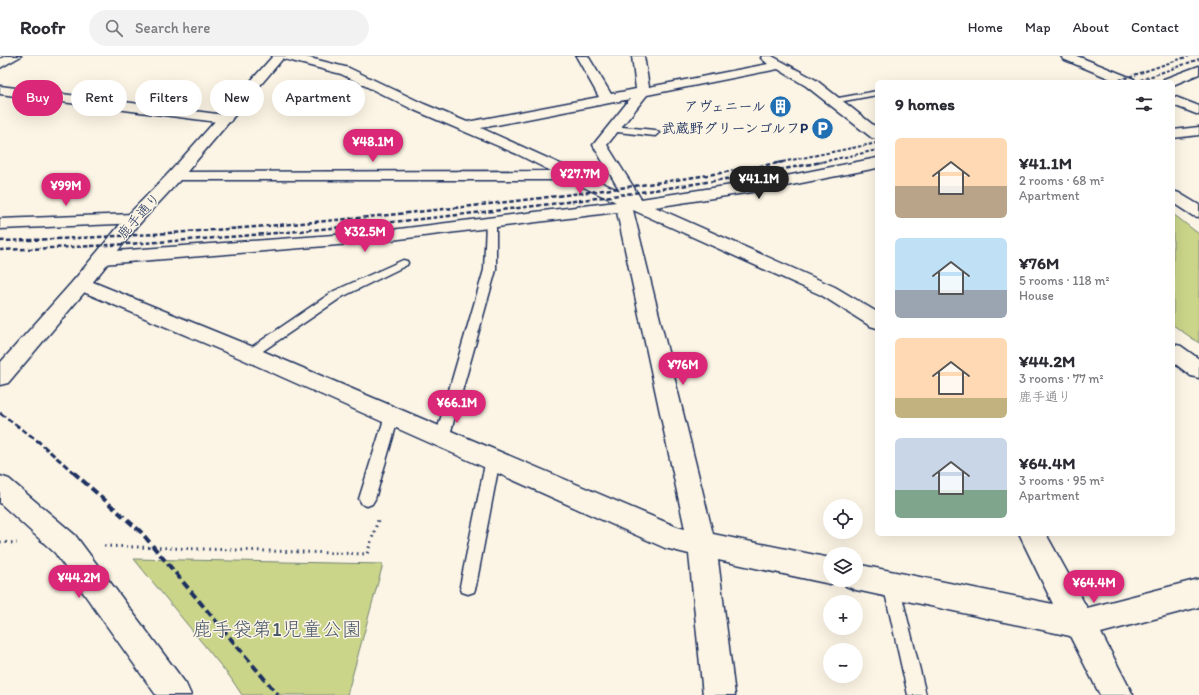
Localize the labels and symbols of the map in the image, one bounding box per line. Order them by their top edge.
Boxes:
building icon: アヴェニール [768,93,794,119]
place label: アヴェニール [684,98,766,115]
parking icon: 武蔵野グリーンゴルフP [810,115,836,141]
place label: 武蔵野グリーンゴルフP [661,120,808,137]
pin: ¥48.1M [340,129,406,163]
pin: ¥27.7M [547,161,613,195]
pin: ¥41.1M [726,166,792,200]
pin: ¥99M [42,173,90,207]
street label: 鹿手通り [114,190,164,242]
pin: ¥32.5M [332,219,398,253]
pin: ¥76M [659,352,707,386]
pin: ¥66.1M [424,390,490,424]
pin: ¥44.2M [46,565,112,599]
pin: ¥64.4M [1061,570,1127,604]
park label: 鹿手袋第1児童公園 [192,617,362,641]

